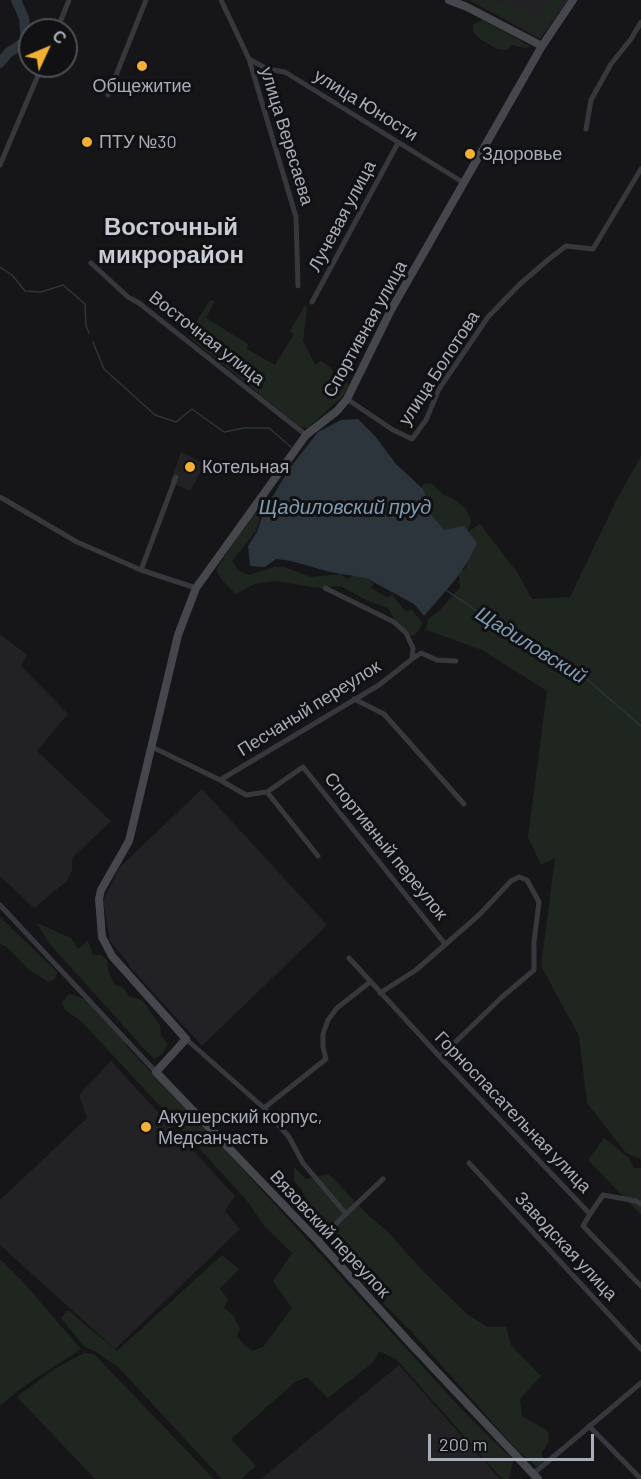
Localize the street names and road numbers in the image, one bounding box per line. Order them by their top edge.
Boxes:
street label: улица Вересаева [256,64,318,208]
street label: улица Юности [310,64,422,146]
street label: Лучевая улица [304,157,380,275]
street label: Спортивная улица [318,257,412,401]
street label: Восточная улица [145,286,269,390]
street label: улица Болотова [394,307,484,429]
street label: Песчаный переулок [234,655,384,761]
street label: Спортивный переулок [320,768,452,924]
street label: Горноспасательная улица [430,1027,596,1197]
street label: Вязовский переулок [265,1166,395,1302]
street label: Заводская улица [510,1187,622,1305]

